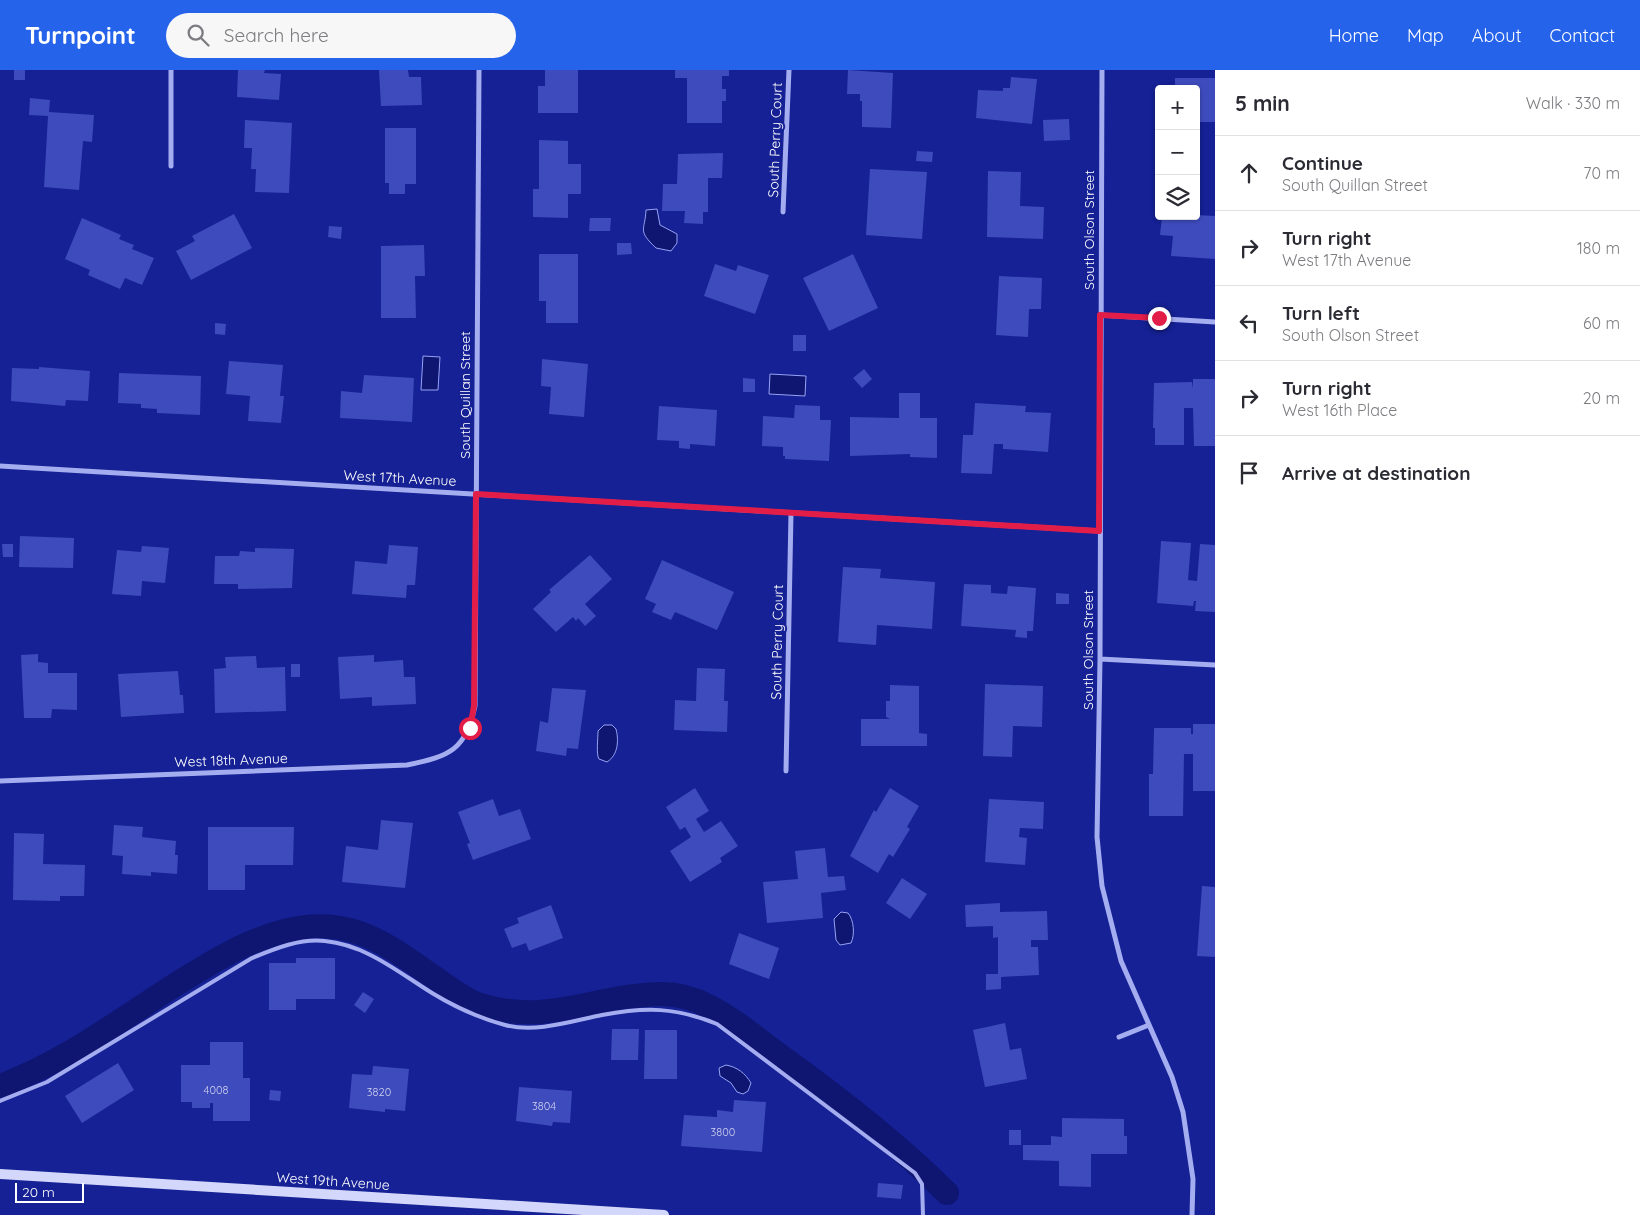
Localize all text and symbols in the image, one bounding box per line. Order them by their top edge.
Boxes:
search box [166,13,516,58]
text: Turnpoint [25,20,136,50]
icon: search [184,21,212,49]
text: Search here [224,23,329,47]
text: Home [1329,24,1379,47]
text: Map [1407,24,1444,47]
text: About [1472,24,1522,47]
text: Contact [1550,24,1615,47]
street label: South Perry Court [764,82,786,198]
map controls [1155,85,1200,220]
button: + [1155,85,1200,130]
text: 5 min [1235,90,1290,116]
text: Walk · 330 m [1526,93,1620,113]
button: − [1155,130,1200,175]
text: Continue [1282,151,1363,175]
icon: ahead [1235,159,1263,187]
text: 70 m [1583,163,1620,183]
street label: South Olson Street [1080,170,1098,290]
button: layers [1155,175,1200,220]
text: South Quillan Street [1282,175,1428,195]
text: Turn right [1282,226,1371,250]
icon: right [1235,234,1263,262]
text: 180 m [1577,238,1620,258]
text: West 17th Avenue [1282,250,1411,270]
text: Turn left [1282,301,1360,325]
route end [1148,307,1171,330]
icon: left [1235,309,1263,337]
text: 60 m [1583,313,1620,333]
text: South Olson Street [1282,325,1419,345]
street label: South Quillan Street [456,331,474,459]
text: Turn right [1282,376,1371,400]
icon: right [1235,384,1263,412]
text: 20 m [1583,388,1620,408]
text: West 16th Place [1282,400,1397,420]
icon: arrive [1235,459,1263,487]
text: Arrive at destination [1282,461,1471,485]
street label: West 17th Avenue [343,466,457,490]
street label: South Perry Court [767,584,787,700]
street label: South Olson Street [1079,590,1097,710]
route start [459,717,482,740]
street label: West 18th Avenue [174,749,288,771]
house number: 4008 [204,1083,228,1097]
house number: 3820 [367,1085,391,1099]
house number: 3804 [532,1099,556,1113]
house number: 3800 [711,1125,735,1139]
street label: West 19th Avenue [276,1168,390,1194]
scale bar [15,1180,84,1203]
text: 20 m [22,1183,55,1201]

